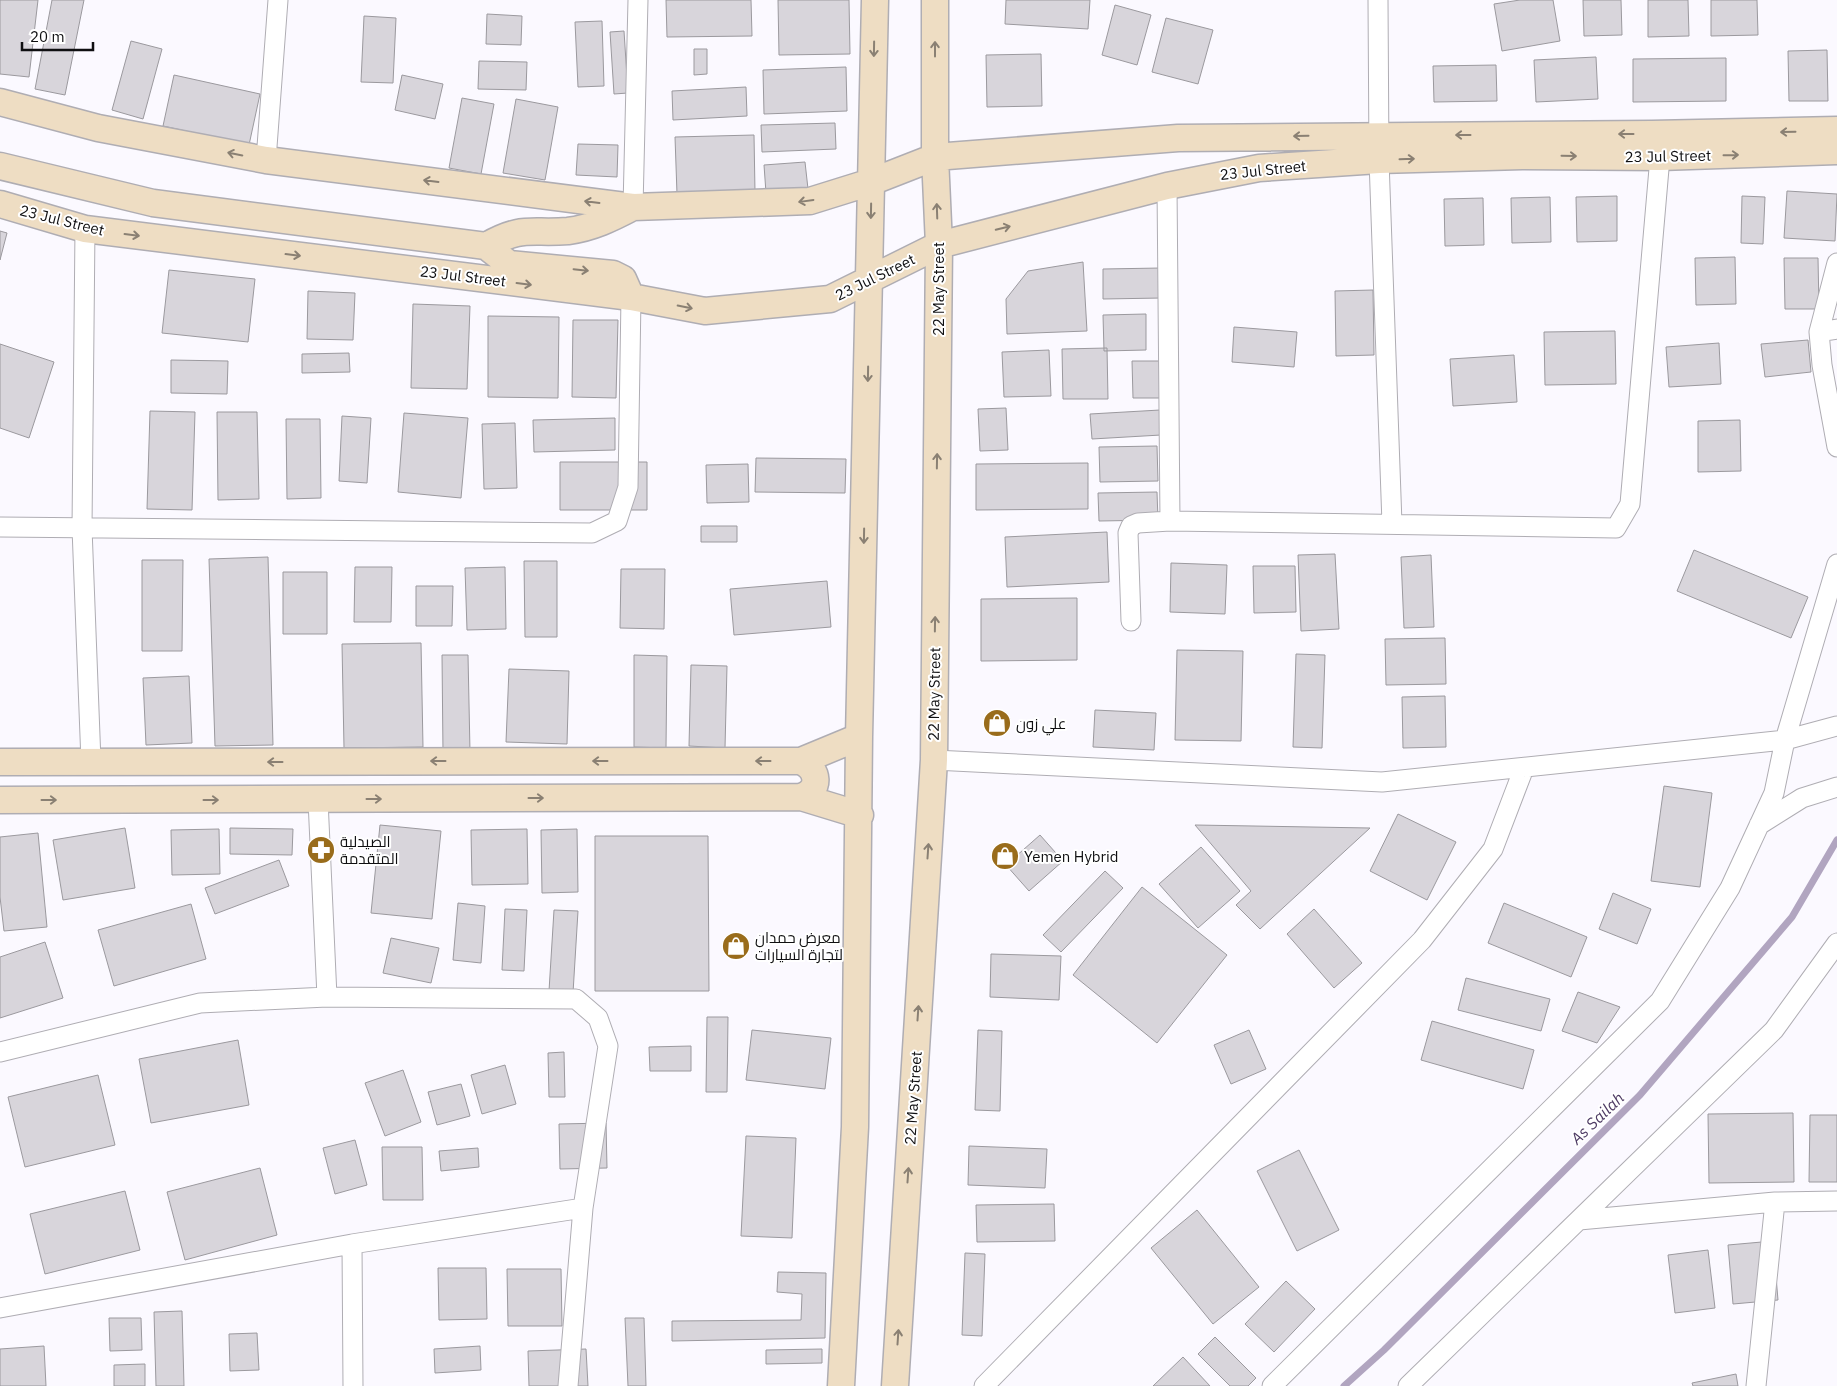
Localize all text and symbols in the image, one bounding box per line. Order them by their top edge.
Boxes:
scale bar [22,20,94,52]
text: 20 m [30,27,65,46]
one-way arrow [869,40,879,56]
one-way arrow [930,41,940,58]
one-way arrow [1781,127,1797,137]
one-way arrow [1618,129,1634,139]
one-way arrow [1456,130,1472,140]
one-way arrow [1293,132,1309,141]
street label: 23 Jul Street [1625,146,1711,166]
one-way arrow [227,149,243,158]
one-way arrow [1723,150,1739,160]
one-way arrow [1560,151,1577,161]
one-way arrow [1398,154,1414,164]
street label: 23 Jul Street [1219,156,1307,184]
one-way arrow [423,176,439,186]
one-way arrow [799,196,815,206]
one-way arrow [584,197,600,207]
street label: 23 Jul Street [18,200,106,240]
one-way arrow [866,202,876,219]
one-way arrow [933,204,942,220]
one-way arrow [994,223,1010,233]
one-way arrow [124,230,140,240]
street label: 22 May Street [929,242,948,336]
one-way arrow [285,250,301,260]
street label: 23 Jul Street [832,250,918,304]
street label: 23 Jul Street [419,261,507,291]
one-way arrow [573,265,589,275]
one-way arrow [516,279,532,289]
one-way arrow [677,303,693,312]
one-way arrow [863,365,873,381]
one-way arrow [932,454,942,470]
one-way arrow [859,528,869,544]
one-way arrow [930,616,940,632]
street label: 22 May Street [924,647,944,741]
shop icon: علي زون [982,708,1012,738]
place label: علي زون [1016,714,1066,736]
one-way arrow [430,756,446,766]
one-way arrow [593,756,609,766]
one-way arrow [755,756,772,766]
one-way arrow [268,757,284,767]
one-way arrow [528,793,544,803]
one-way arrow [365,794,381,804]
one-way arrow [40,795,56,804]
one-way arrow [202,795,219,805]
place label: الصيدلية المتقدمة [340,832,399,868]
pharmacy icon: الصيدلية المتقدمة [306,835,336,865]
shop icon: Yemen Hybrid [990,841,1020,871]
one-way arrow [924,843,933,859]
place label: Yemen Hybrid [1024,847,1119,866]
place label: معرض حمدان لتجارة السيارات [755,928,843,964]
shop icon: معرض حمدان لتجارة السيارات [721,931,751,961]
one-way arrow [913,1005,923,1021]
street label: 22 May Street [900,1051,926,1145]
water label: As Sailah [1565,1088,1628,1149]
one-way arrow [903,1167,912,1183]
one-way arrow [893,1330,902,1346]

